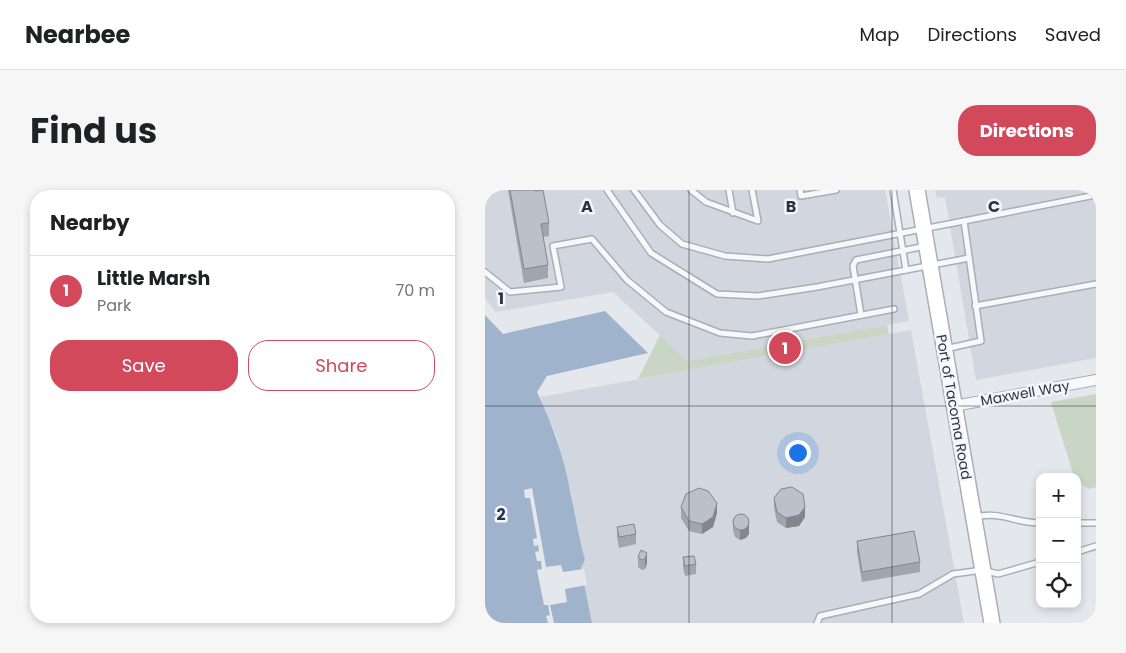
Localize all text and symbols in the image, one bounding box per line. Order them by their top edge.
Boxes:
text: Nearbee [25,18,130,51]
text: Map [860,22,899,47]
text: Directions [927,22,1017,47]
text: Saved [1045,22,1101,47]
button: Directions [958,105,1096,156]
text: Find us [30,106,157,155]
text: A [581,195,593,218]
text: B [786,195,796,218]
text: C [988,195,1000,218]
text: Nearby [50,208,130,237]
text: Little Marsh [97,265,210,292]
text: 1 [63,279,69,302]
text: 70 m [395,279,435,302]
text: 1 [498,287,504,310]
text: Park [97,294,131,317]
pin: 1 [769,329,801,367]
street label: Port of Tacoma Road [931,333,977,481]
button: Save [50,340,238,391]
button: Share [248,340,435,391]
street label: Maxwell Way [979,375,1071,411]
your location [785,440,811,466]
map controls [1036,473,1081,608]
button: + [1036,473,1081,518]
text: 2 [496,503,506,526]
button: − [1036,518,1081,563]
button: locate [1036,563,1081,608]

